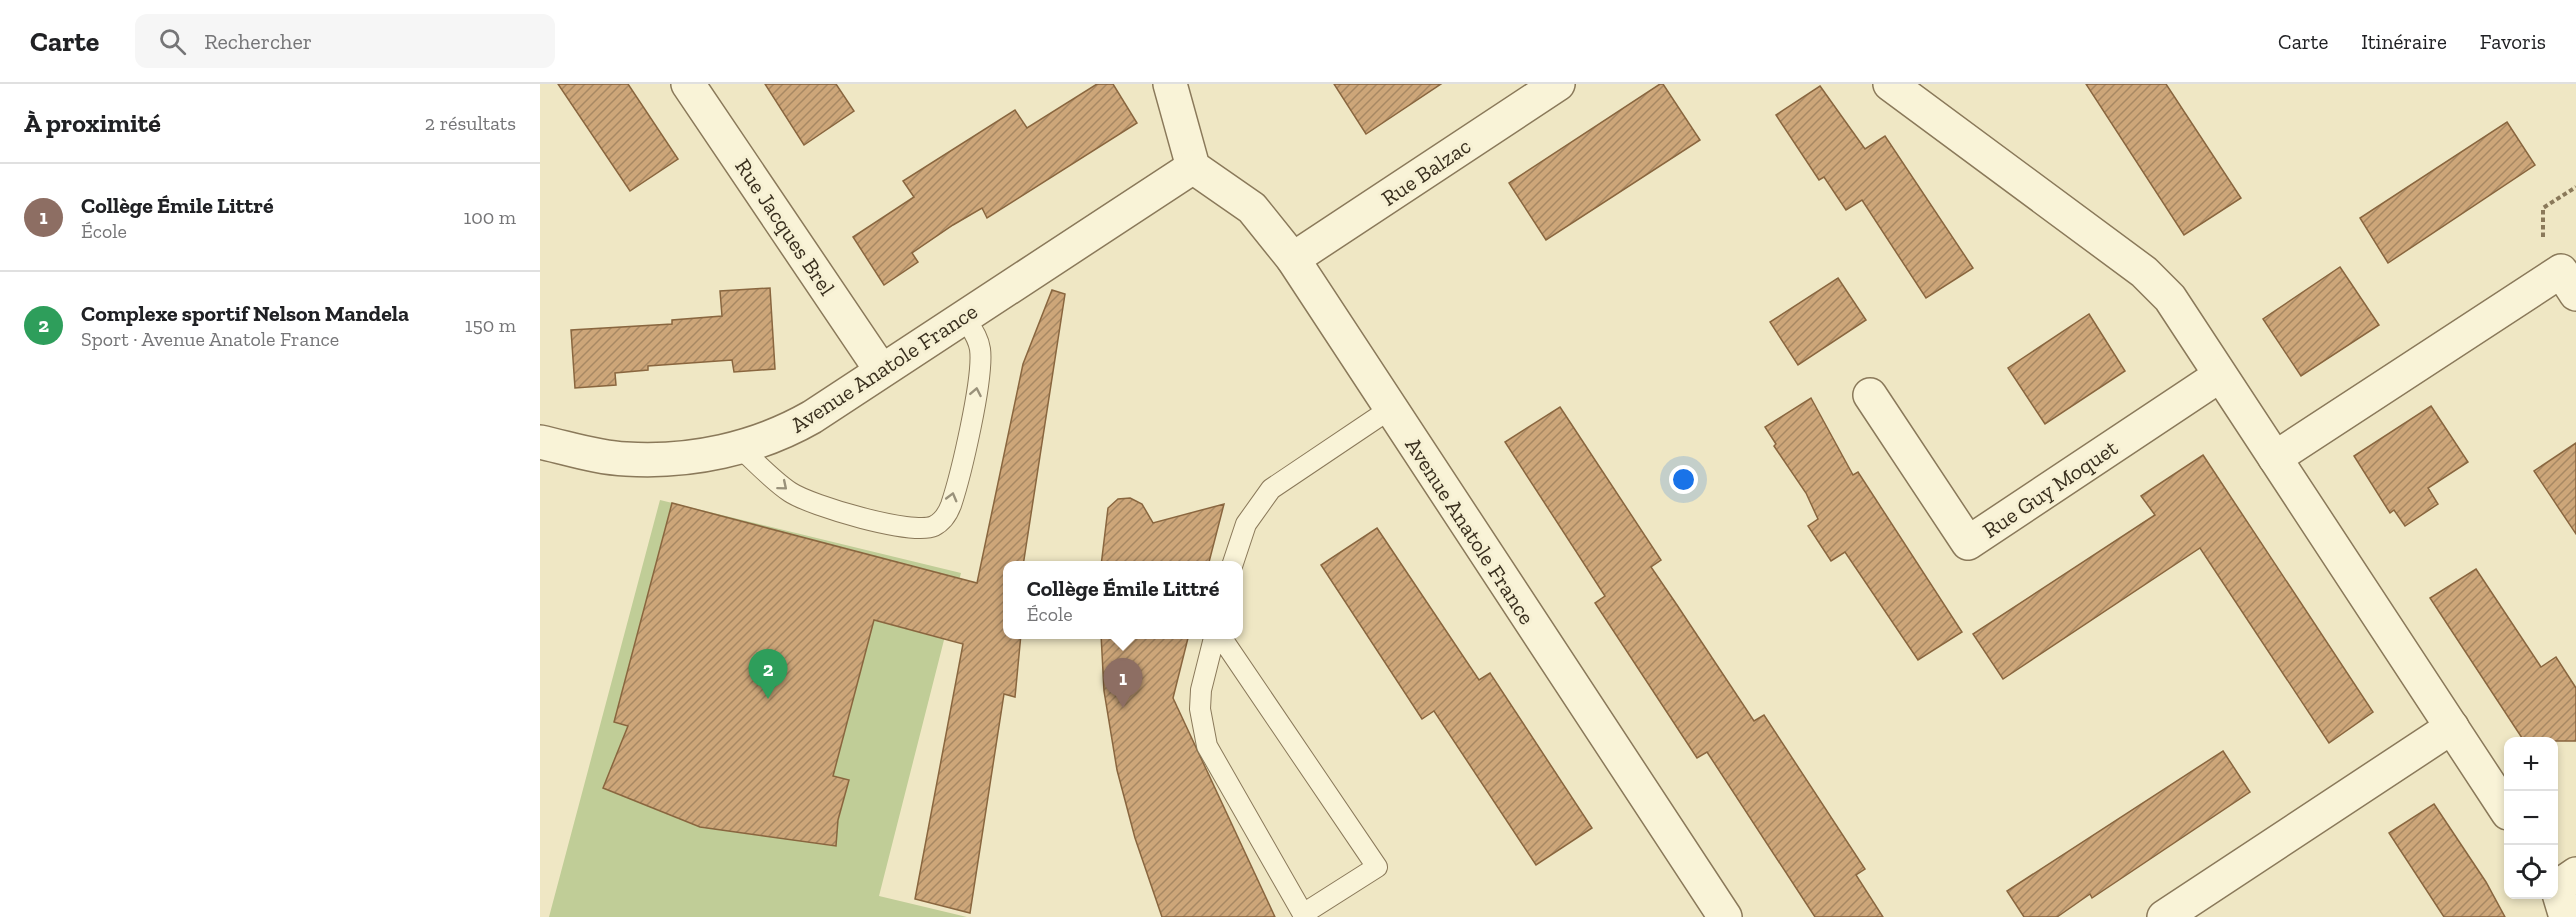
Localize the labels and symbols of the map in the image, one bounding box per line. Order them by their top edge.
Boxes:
street label: Rue Balzac [1376,132,1476,212]
street label: Rue Jacques Brel [729,154,841,301]
street label: Avenue Anatole France [785,297,983,439]
one-way arrow [969,387,982,397]
street label: Avenue Anatole France [1399,432,1541,630]
street label: Rue Guy Moquet [1977,433,2123,544]
your location [1669,465,1698,494]
one-way arrow [776,479,787,490]
one-way arrow [945,492,957,503]
pin: 2 [748,650,788,699]
pin: 1 [1104,658,1142,708]

